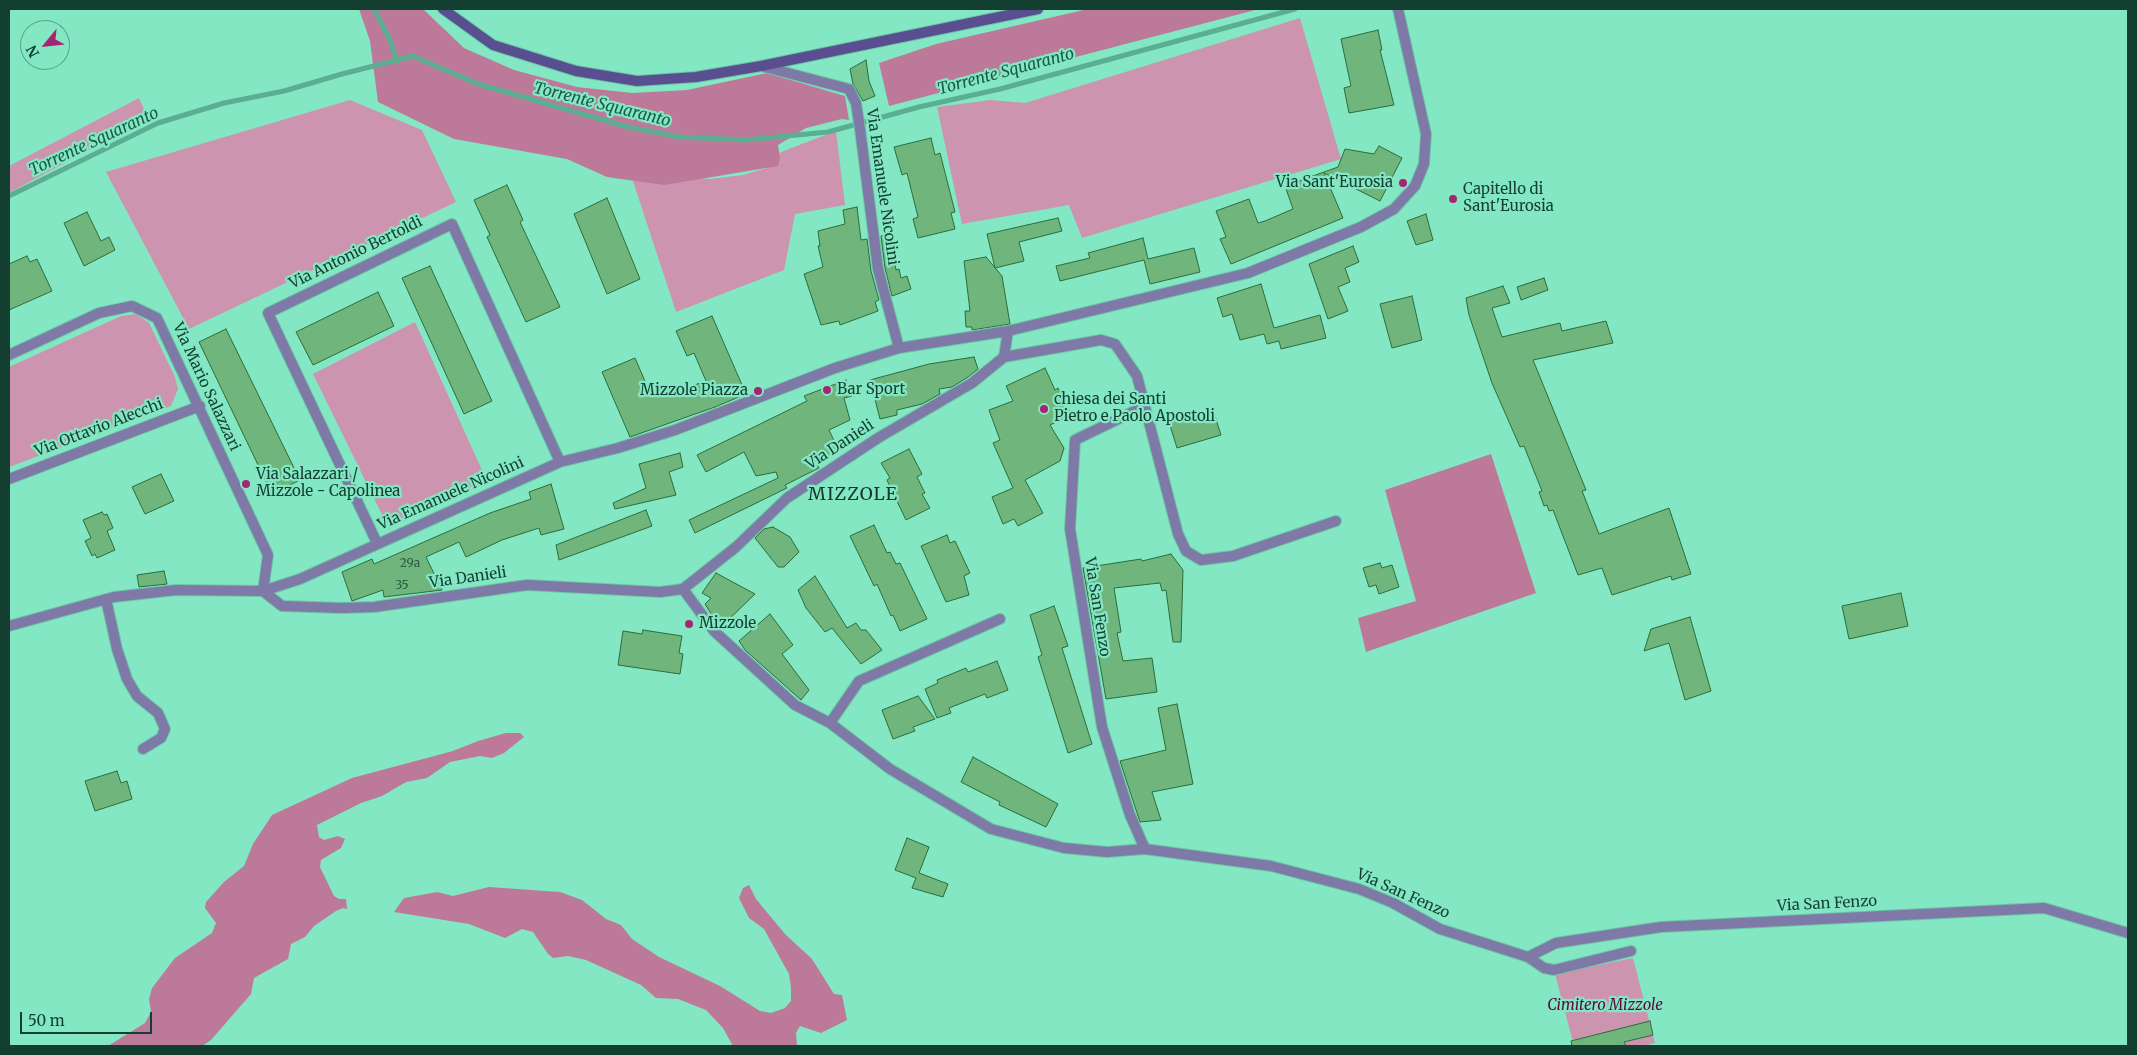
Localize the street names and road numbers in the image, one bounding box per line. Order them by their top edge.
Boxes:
street label: Via Emanuele Nicolini [862,107,902,267]
street label: Via Antonio Bertoldi [287,213,425,293]
street label: Via Mario Salazzari [168,320,244,454]
street label: Via Ottavio Alecchi [32,395,166,461]
street label: Via Danieli [803,416,877,474]
street label: Via Emanuele Nicolini [375,454,527,534]
street label: Via San Fenzo [1080,556,1114,658]
street label: Via Danieli [428,564,508,592]
street label: Via San Fenzo [1354,865,1452,923]
street label: Via San Fenzo [1776,892,1878,916]

